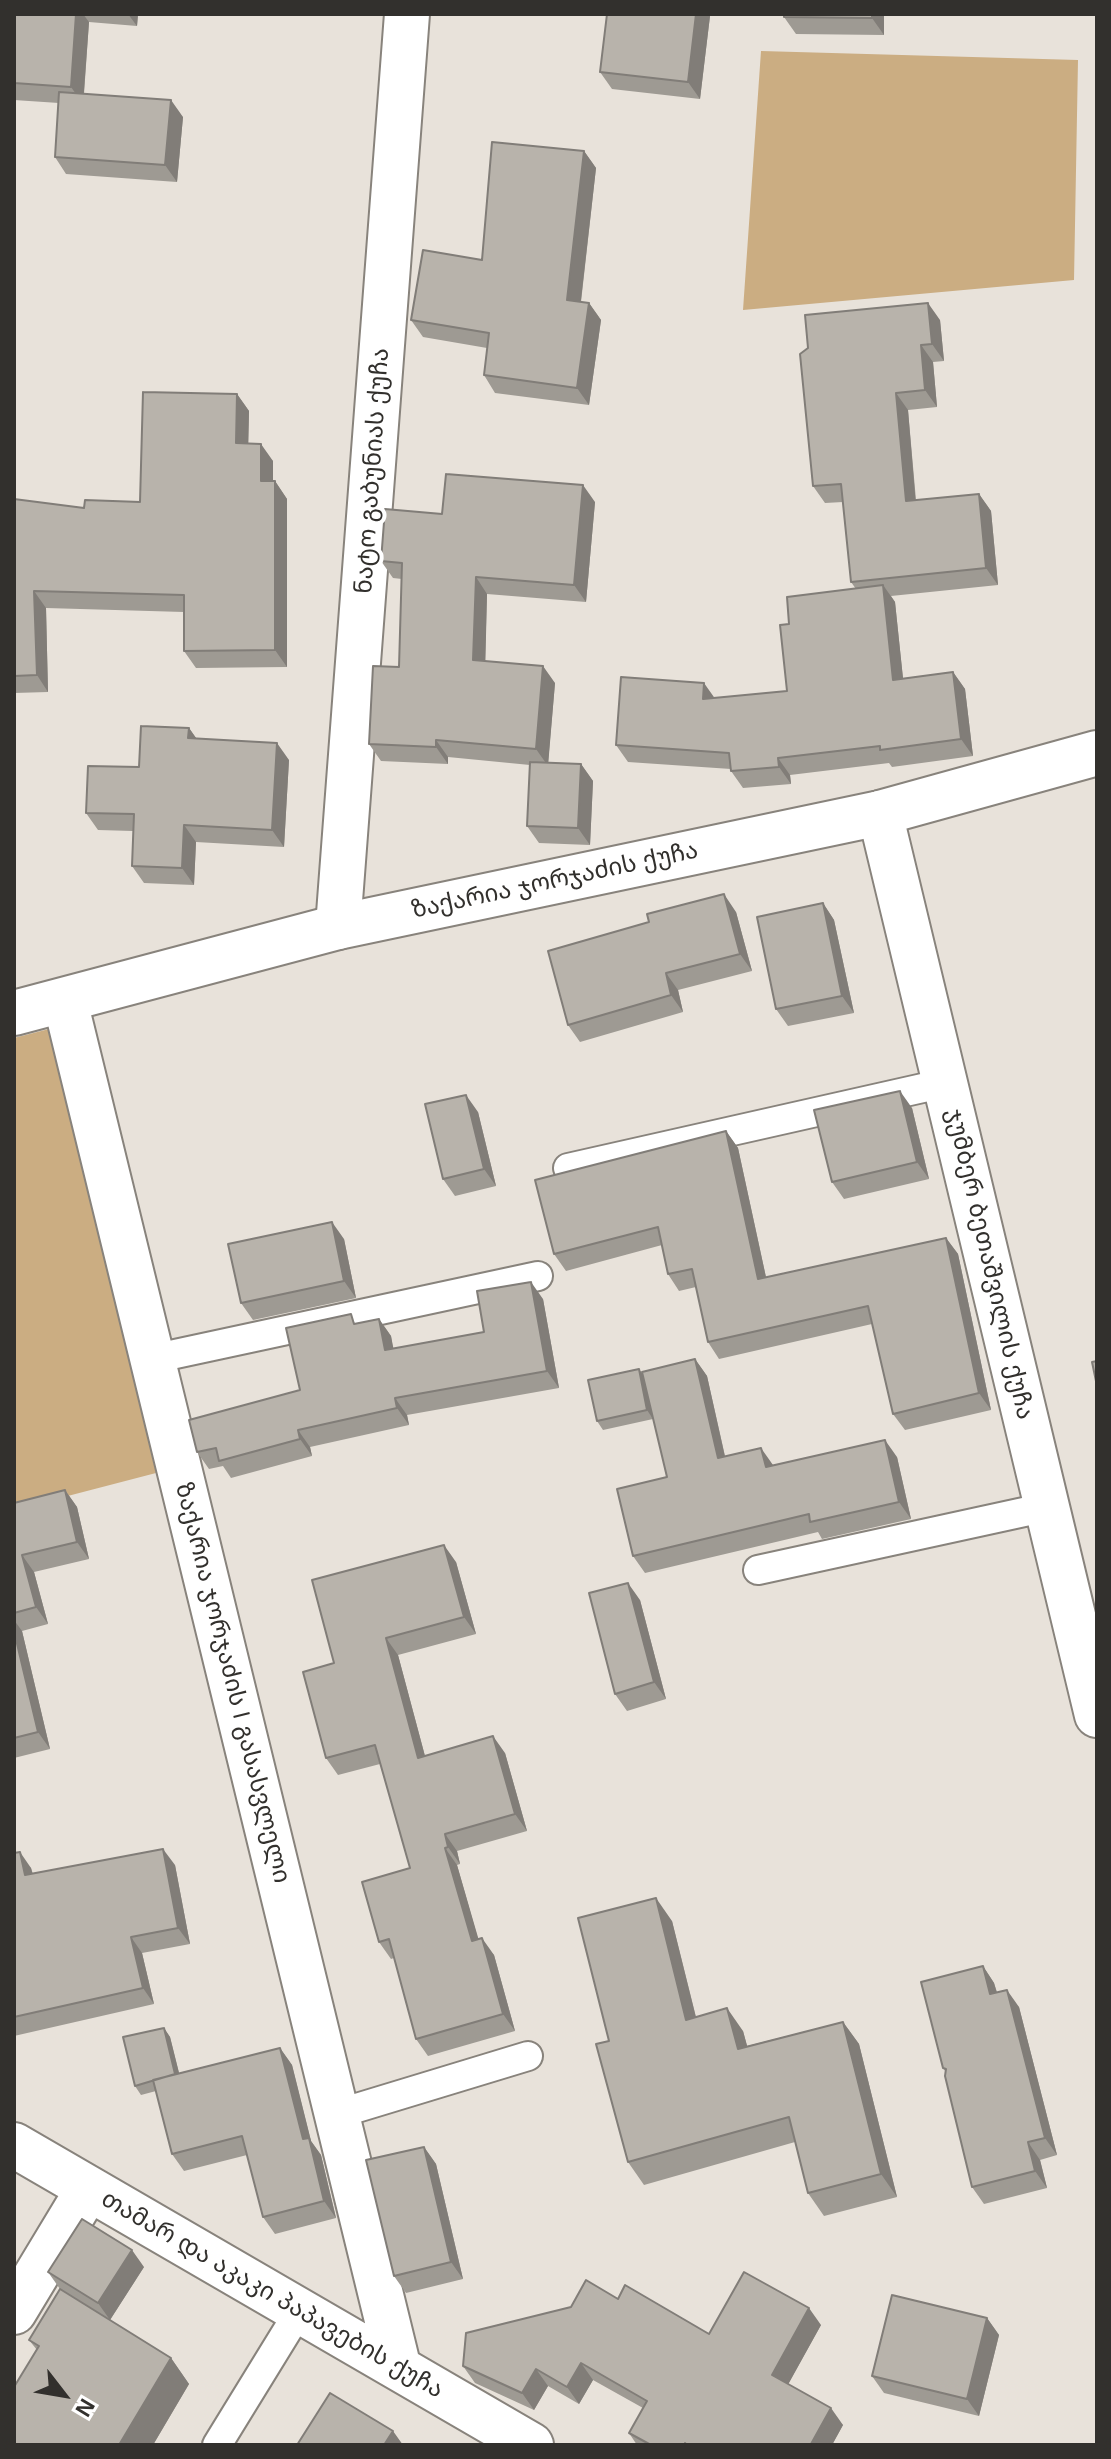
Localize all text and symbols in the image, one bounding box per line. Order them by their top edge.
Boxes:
street label: ნატო გაბუნიას ქუჩა [350,347,396,595]
street label: ზაქარია ჯორჯაძის ქუჩა [409,837,701,925]
street label: ჯუმბერ ბეთაშვილის ქუჩა [939,1106,1039,1422]
street label: ზაქარია ჯორჯაძის I გასასვლელი [168,1480,296,1886]
street label: თამარ და აკაკი პაპავების ქუჩა [96,2185,448,2405]
north arrow [24,2355,104,2435]
text: N [70,2394,100,2421]

